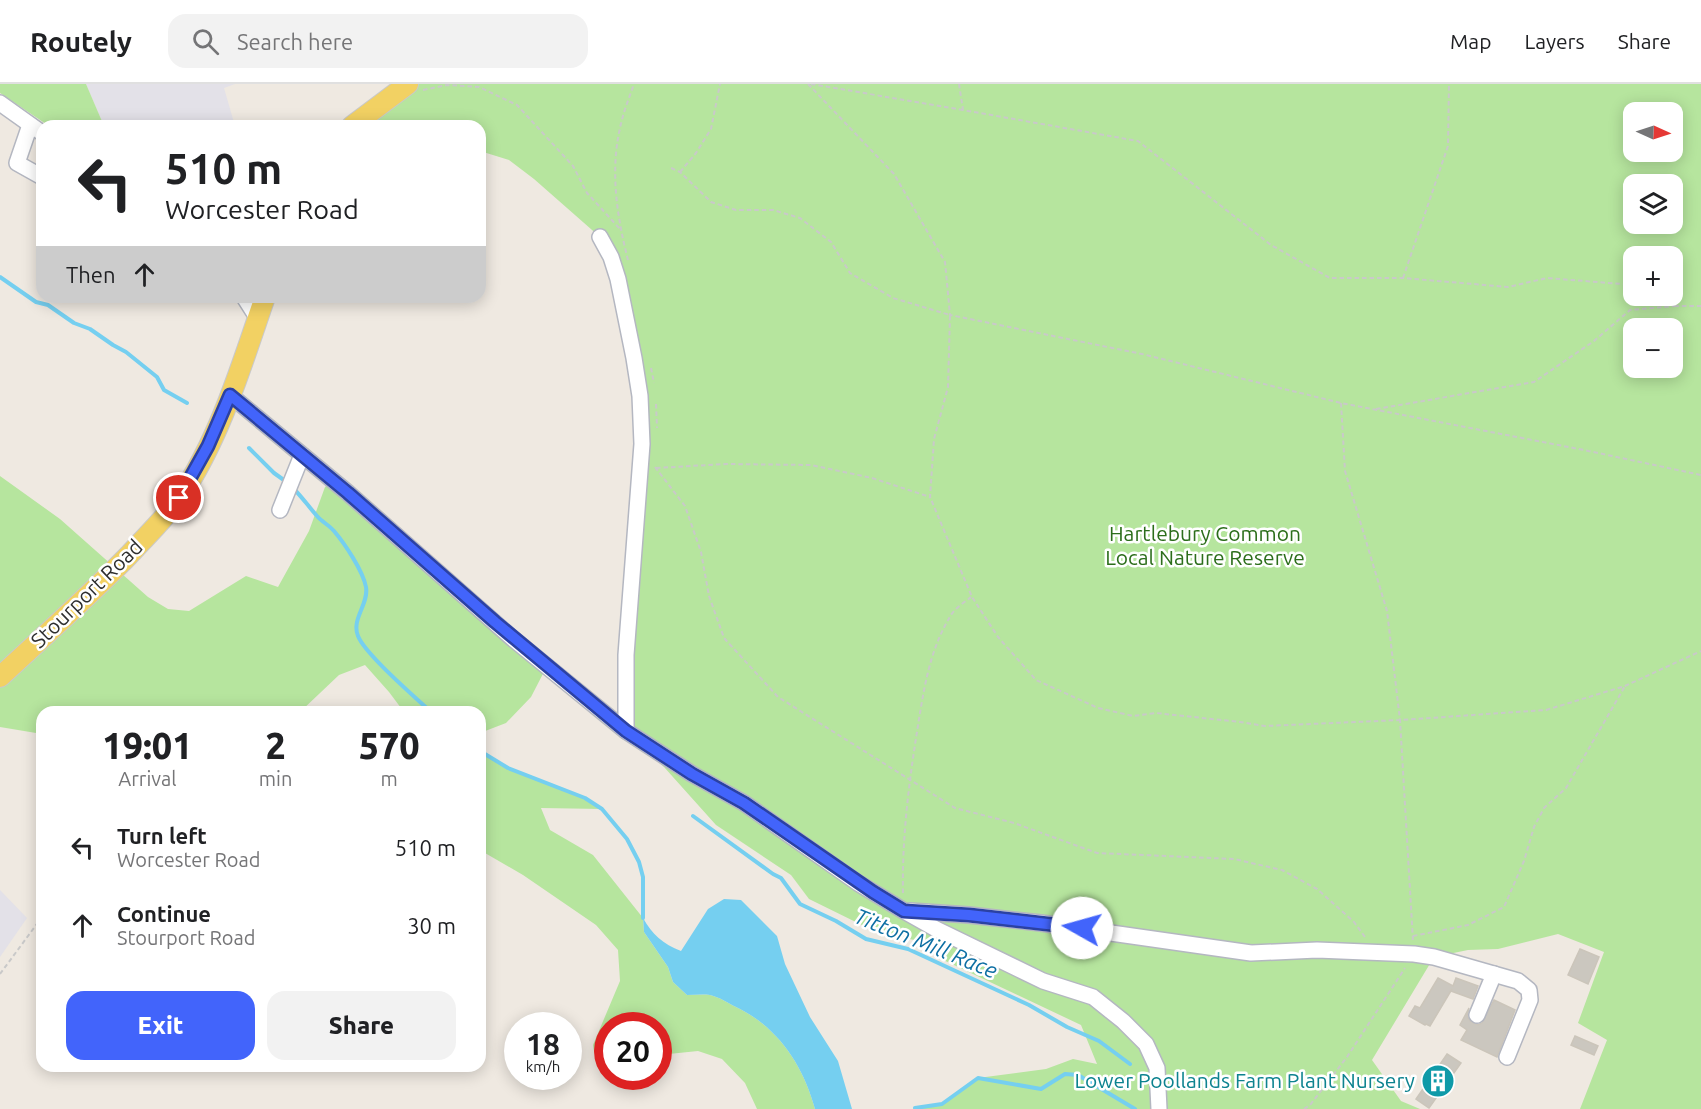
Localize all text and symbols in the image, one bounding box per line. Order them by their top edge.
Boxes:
search box [168,14,588,68]
icon: search [189,25,222,58]
text: Routely [30,26,132,57]
text: Search here [237,29,353,54]
text: Map [1450,29,1491,53]
text: Layers [1524,29,1585,53]
text: Share [1618,29,1671,53]
north arrow [1623,102,1683,162]
map controls [1623,102,1683,378]
icon: left [66,144,144,222]
text: 510 m [165,145,282,192]
button: layers [1623,174,1683,234]
text: Worcester Road [165,194,359,224]
button: + [1623,246,1683,306]
icon: ahead [128,258,161,291]
text: Then [66,262,116,287]
button: − [1623,318,1683,378]
pin [153,472,204,523]
icon: arrive [162,481,195,514]
park label: Hartlebury Common Local Nature Reserve [1105,521,1305,569]
street label: Stourport Road [26,534,147,652]
text: 19:01 [102,725,192,766]
text: 2 [265,725,286,766]
text: 570 [359,725,420,766]
text: Arrival [118,767,177,790]
text: min [259,767,292,790]
text: m [381,767,398,790]
text: Turn left [117,823,207,848]
icon: left [66,831,99,864]
text: 510 m [395,835,456,860]
text: Worcester Road [117,848,261,871]
position arrow [1050,896,1114,960]
text: Continue [117,901,211,926]
water label: Titton Mill Race [851,903,1001,983]
icon: ahead [66,909,99,942]
text: 30 m [407,913,456,938]
text: Stourport Road [117,926,256,949]
button: Exit [66,991,255,1060]
button: Share [267,991,456,1060]
speed limit sign: 20 [594,1012,672,1090]
text: 18 [526,1027,560,1061]
text: km/h [526,1058,560,1075]
building icon: Lower Poollands Farm Plant Nursery [1420,1063,1456,1099]
place label: Lower Poollands Farm Plant Nursery [1074,1068,1415,1092]

